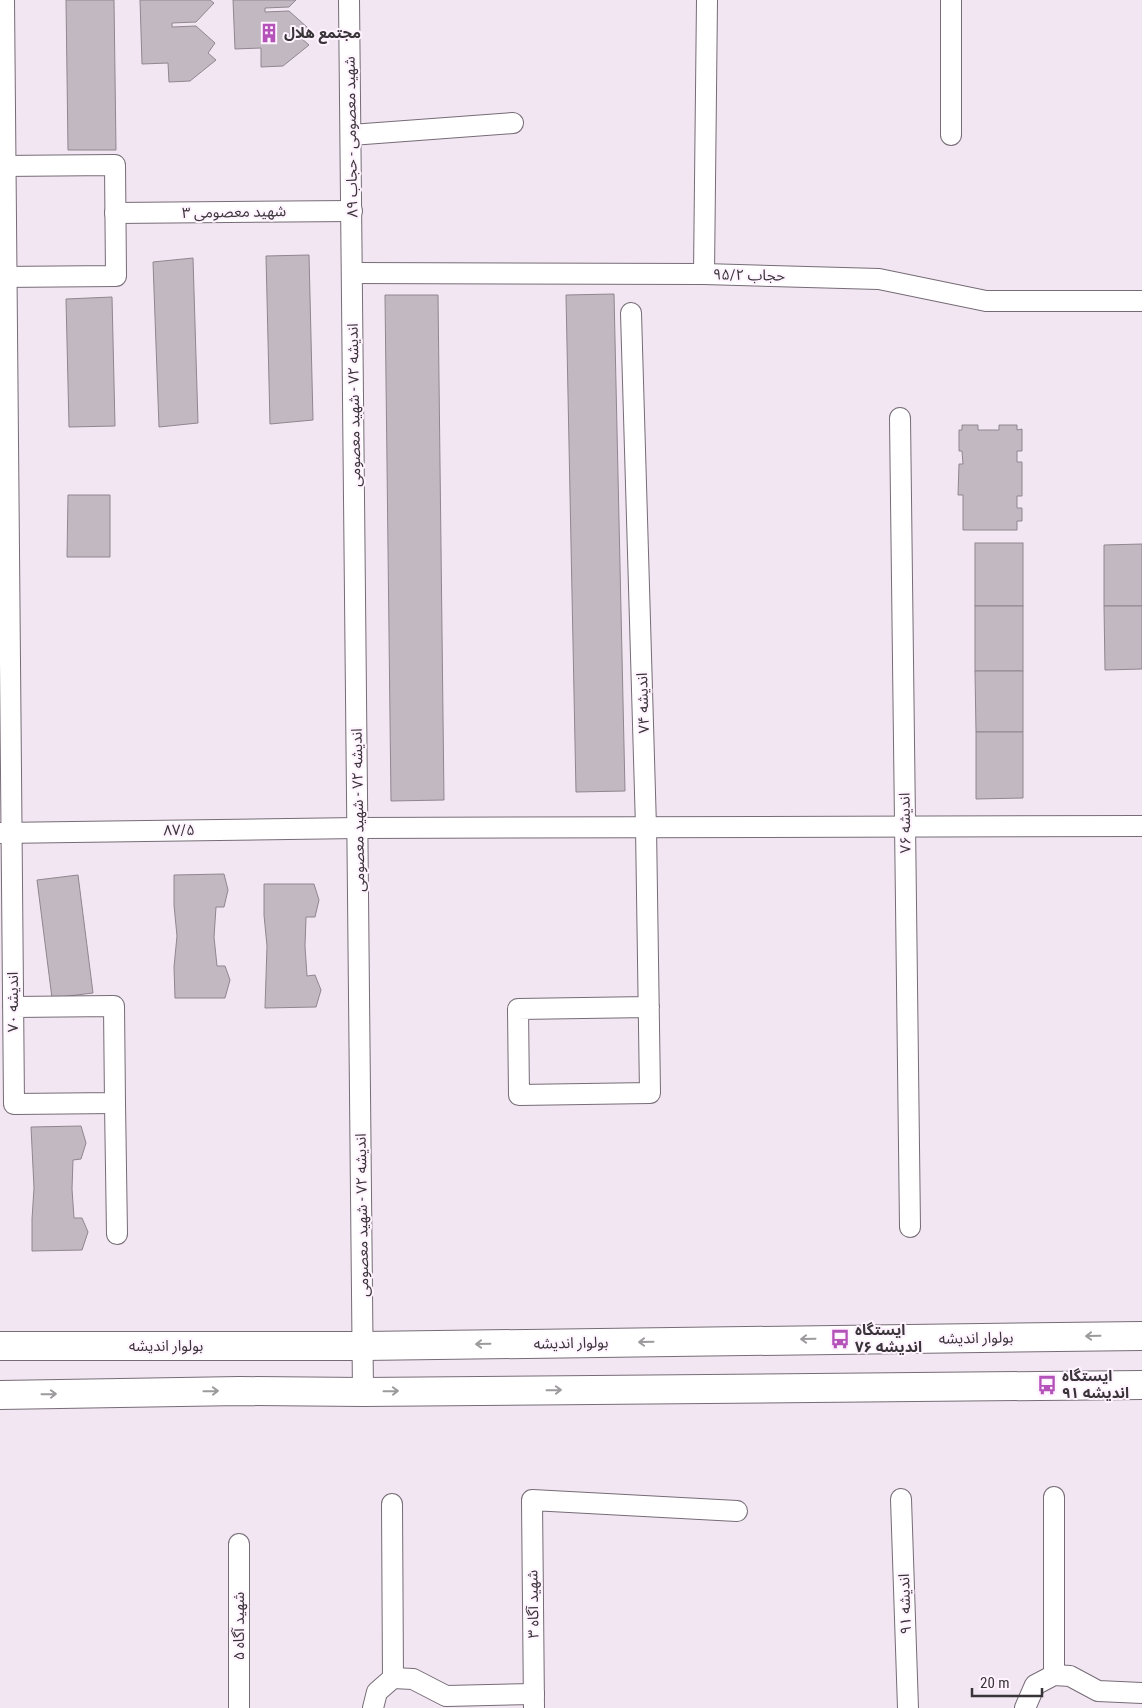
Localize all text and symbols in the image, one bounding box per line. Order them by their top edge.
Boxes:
building icon: مجتمع هلال [258,22,280,44]
place label: مجتمع هلال [284,24,361,44]
street label: شهید معصومی - حجاب ۸۹ [341,56,361,218]
street label: شهید معصومی ۳ [182,202,287,222]
street label: حجاب ۹۵/۲ [713,265,786,285]
street label: اندیشه ۷۲ - شهید معصومی [344,323,364,487]
street label: اندیشه ۷۴ [633,672,653,734]
street label: اندیشه ۷۲ - شهید معصومی [348,728,368,892]
street label: اندیشه ۷۶ [895,792,915,854]
street label: ۸۷/۵ [163,821,195,839]
street label: اندیشه ۷۰ [4,972,22,1032]
street label: اندیشه ۷۲ - شهید معصومی [352,1133,372,1297]
place label: ایستگاه اندیشه ۷۶ [855,1321,922,1356]
bus stop icon: ایستگاه اندیشه ۷۶ [829,1328,851,1350]
street label: بولوار اندیشه [938,1328,1014,1348]
one-way arrow [1086,1331,1102,1341]
street label: بولوار اندیشه [533,1333,609,1353]
one-way arrow [801,1335,817,1344]
street label: بولوار اندیشه [129,1337,203,1355]
one-way arrow [638,1337,654,1347]
one-way arrow [476,1340,492,1349]
place label: ایستگاه اندیشه ۹۱ [1062,1367,1129,1402]
bus stop icon: ایستگاه اندیشه ۹۱ [1036,1374,1058,1396]
one-way arrow [545,1385,561,1395]
one-way arrow [202,1386,219,1396]
one-way arrow [382,1386,399,1396]
one-way arrow [40,1390,56,1399]
street label: شهید آگاه ۳ [523,1569,543,1638]
street label: اندیشه ۹۱ [895,1573,915,1635]
street label: شهید آگاه ۵ [230,1591,248,1660]
scale bar [972,1666,1042,1698]
text: 20 m [980,1674,1010,1692]

